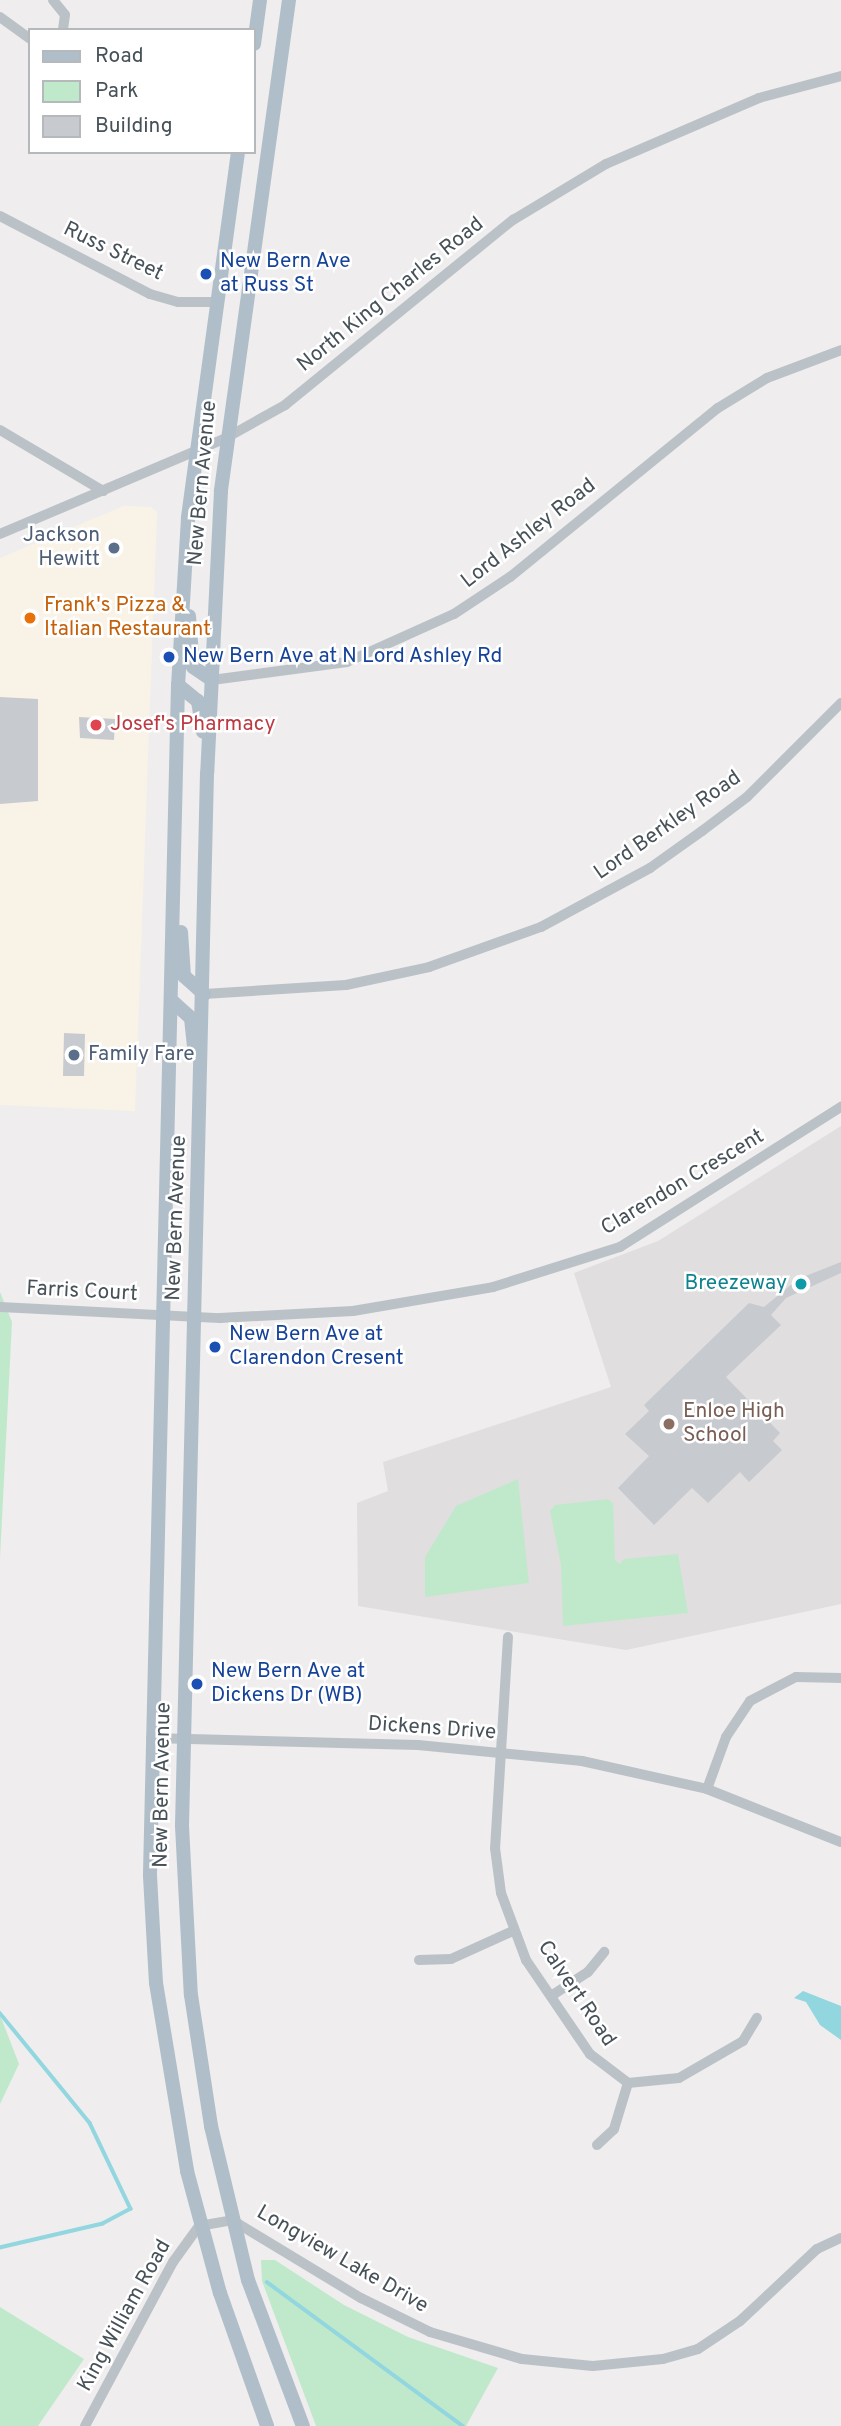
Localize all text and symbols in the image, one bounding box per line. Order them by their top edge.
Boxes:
legend [28,28,256,154]
text: Road [95,43,144,70]
text: Park [95,78,138,105]
text: Building [95,113,173,140]
street label: North King Charles Road [293,212,489,378]
street label: Russ Street [59,217,167,287]
place label: New Bern Ave at Russ St [220,249,351,299]
marker: New Bern Ave at Russ St [198,266,214,282]
street label: New Bern Avenue [183,399,223,567]
street label: Lord Ashley Road [456,473,602,595]
place label: Jackson Hewitt [23,523,100,573]
marker: Jackson Hewitt [106,540,122,556]
place label: Frank's Pizza & Italian Restaurant [44,593,211,643]
marker: Frank's Pizza & Italian Restaurant [22,610,38,626]
place label: New Bern Ave at N Lord Ashley Rd [183,644,504,670]
marker: New Bern Ave at N Lord Ashley Rd [161,649,177,665]
place label: Josef's Pharmacy [110,712,276,738]
marker: Josef's Pharmacy [88,717,104,733]
street label: Lord Berkley Road [590,766,746,886]
place label: Family Fare [88,1042,194,1068]
marker: Family Fare [66,1047,82,1063]
street label: Clarendon Crescent [597,1124,769,1242]
street label: New Bern Avenue [162,1134,192,1302]
place label: Breezeway [684,1271,787,1297]
street label: Farris Court [26,1276,138,1308]
marker: Breezeway [793,1276,809,1292]
place label: New Bern Ave at Clarendon Cresent [229,1322,404,1372]
marker: New Bern Ave at Clarendon Cresent [207,1339,223,1355]
place label: Enloe High School [683,1399,785,1449]
marker: Enloe High School [661,1416,677,1432]
place label: New Bern Ave at Dickens Dr (WB) [211,1659,366,1709]
marker: New Bern Ave at Dickens Dr (WB) [189,1676,205,1692]
street label: New Bern Avenue [149,1702,177,1868]
street label: Dickens Drive [367,1712,497,1746]
street label: Calvert Road [531,1936,621,2052]
street label: Longview Lake Drive [252,2201,432,2319]
street label: King William Road [73,2236,177,2396]

